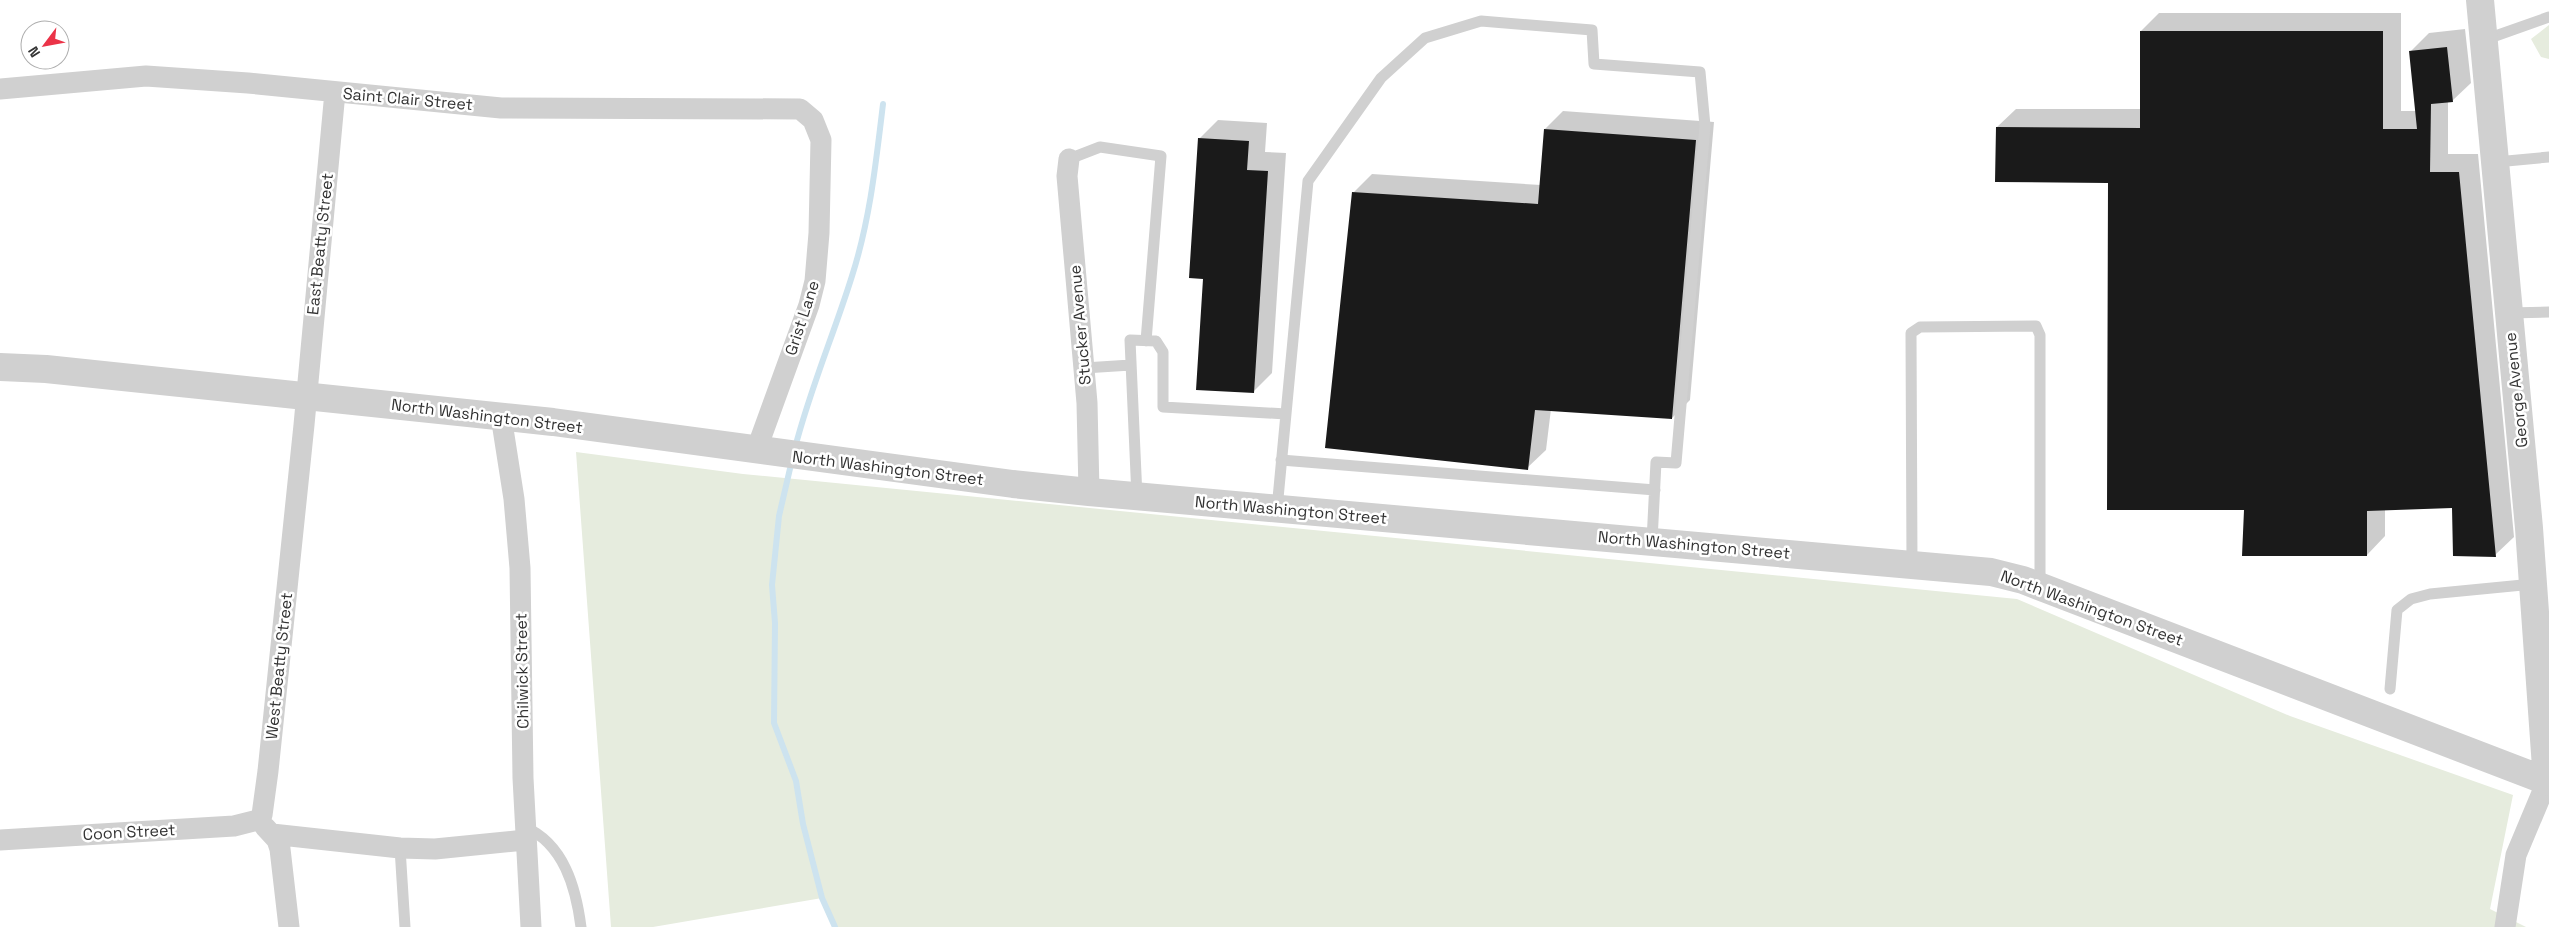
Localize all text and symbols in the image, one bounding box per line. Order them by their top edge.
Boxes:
north arrow [20,20,70,70]
text: N [24,43,44,61]
street label: Saint Clair Street [342,83,474,115]
street label: East Beatty Street [302,172,338,316]
street label: Stucker Avenue [1064,264,1096,386]
street label: Grist Lane [780,278,824,358]
street label: George Avenue [2500,331,2532,449]
street label: North Washington Street [390,394,584,438]
street label: North Washington Street [791,446,985,490]
street label: North Washington Street [1194,491,1388,529]
street label: North Washington Street [1597,526,1791,564]
street label: North Washington Street [1998,565,2186,651]
street label: West Beatty Street [261,592,297,740]
street label: Chilwick Street [510,613,534,729]
street label: Coon Street [82,819,176,845]

